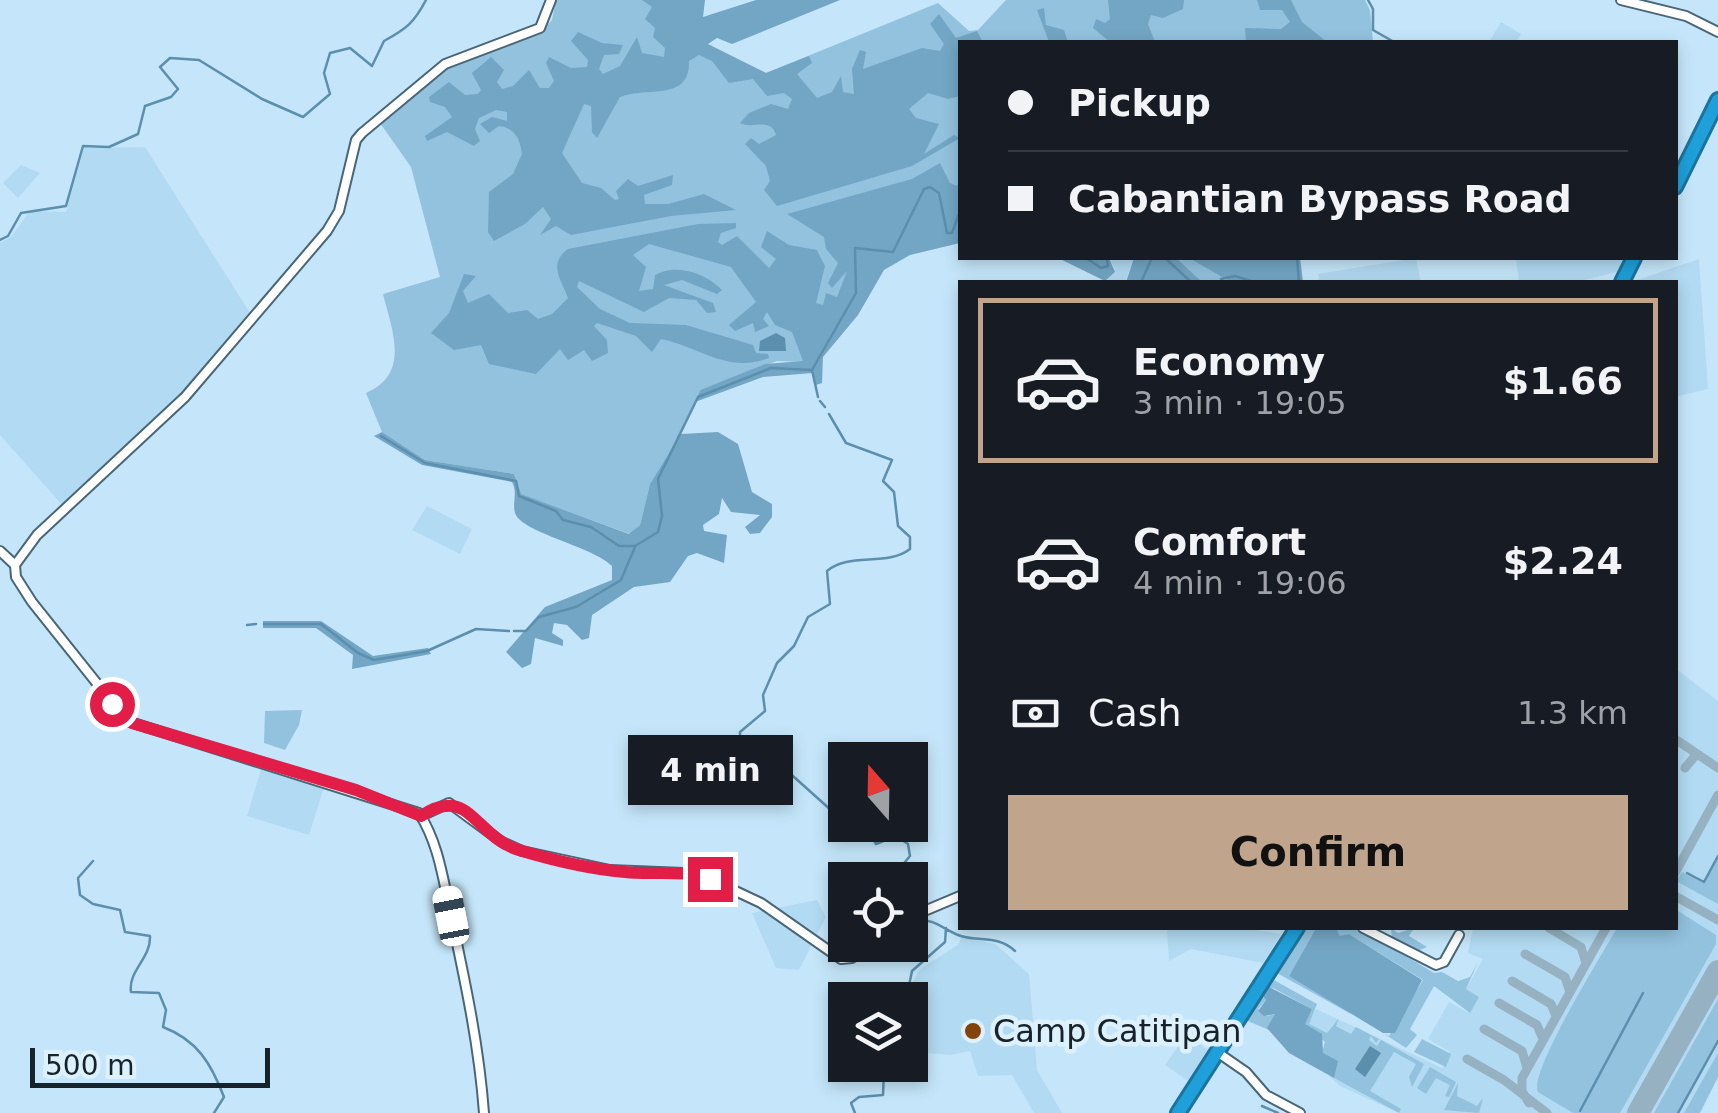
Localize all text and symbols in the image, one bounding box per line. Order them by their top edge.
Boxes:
text: Pickup [1068,81,1211,125]
text: Cabantian Bypass Road [1068,177,1572,221]
icon: car [1013,336,1103,426]
text: Economy [1133,340,1325,384]
text: $1.66 [1503,359,1623,403]
text: 3 min · 19:05 [1133,384,1347,422]
icon: car [1013,516,1103,606]
text: Comfort [1133,520,1306,564]
text: $2.24 [1503,539,1623,583]
text: 4 min · 19:06 [1133,564,1347,602]
route start [90,682,135,727]
icon: cash [1008,686,1063,741]
text: Cash [1088,691,1182,735]
text: 1.3 km [1517,694,1628,732]
callout: 4 min [628,734,792,804]
north arrow [828,742,928,842]
map controls [828,742,928,1082]
text: 4 min [660,751,761,789]
button: Confirm [1008,795,1628,910]
route end [688,857,733,902]
button: locate [828,862,928,962]
car [431,884,471,948]
button: layers [828,982,928,1082]
place label: Camp Catitipan [993,1012,1242,1050]
marker: Camp Catitipan [962,1020,984,1042]
scale bar [30,1043,270,1088]
text: 500 m [45,1049,135,1082]

